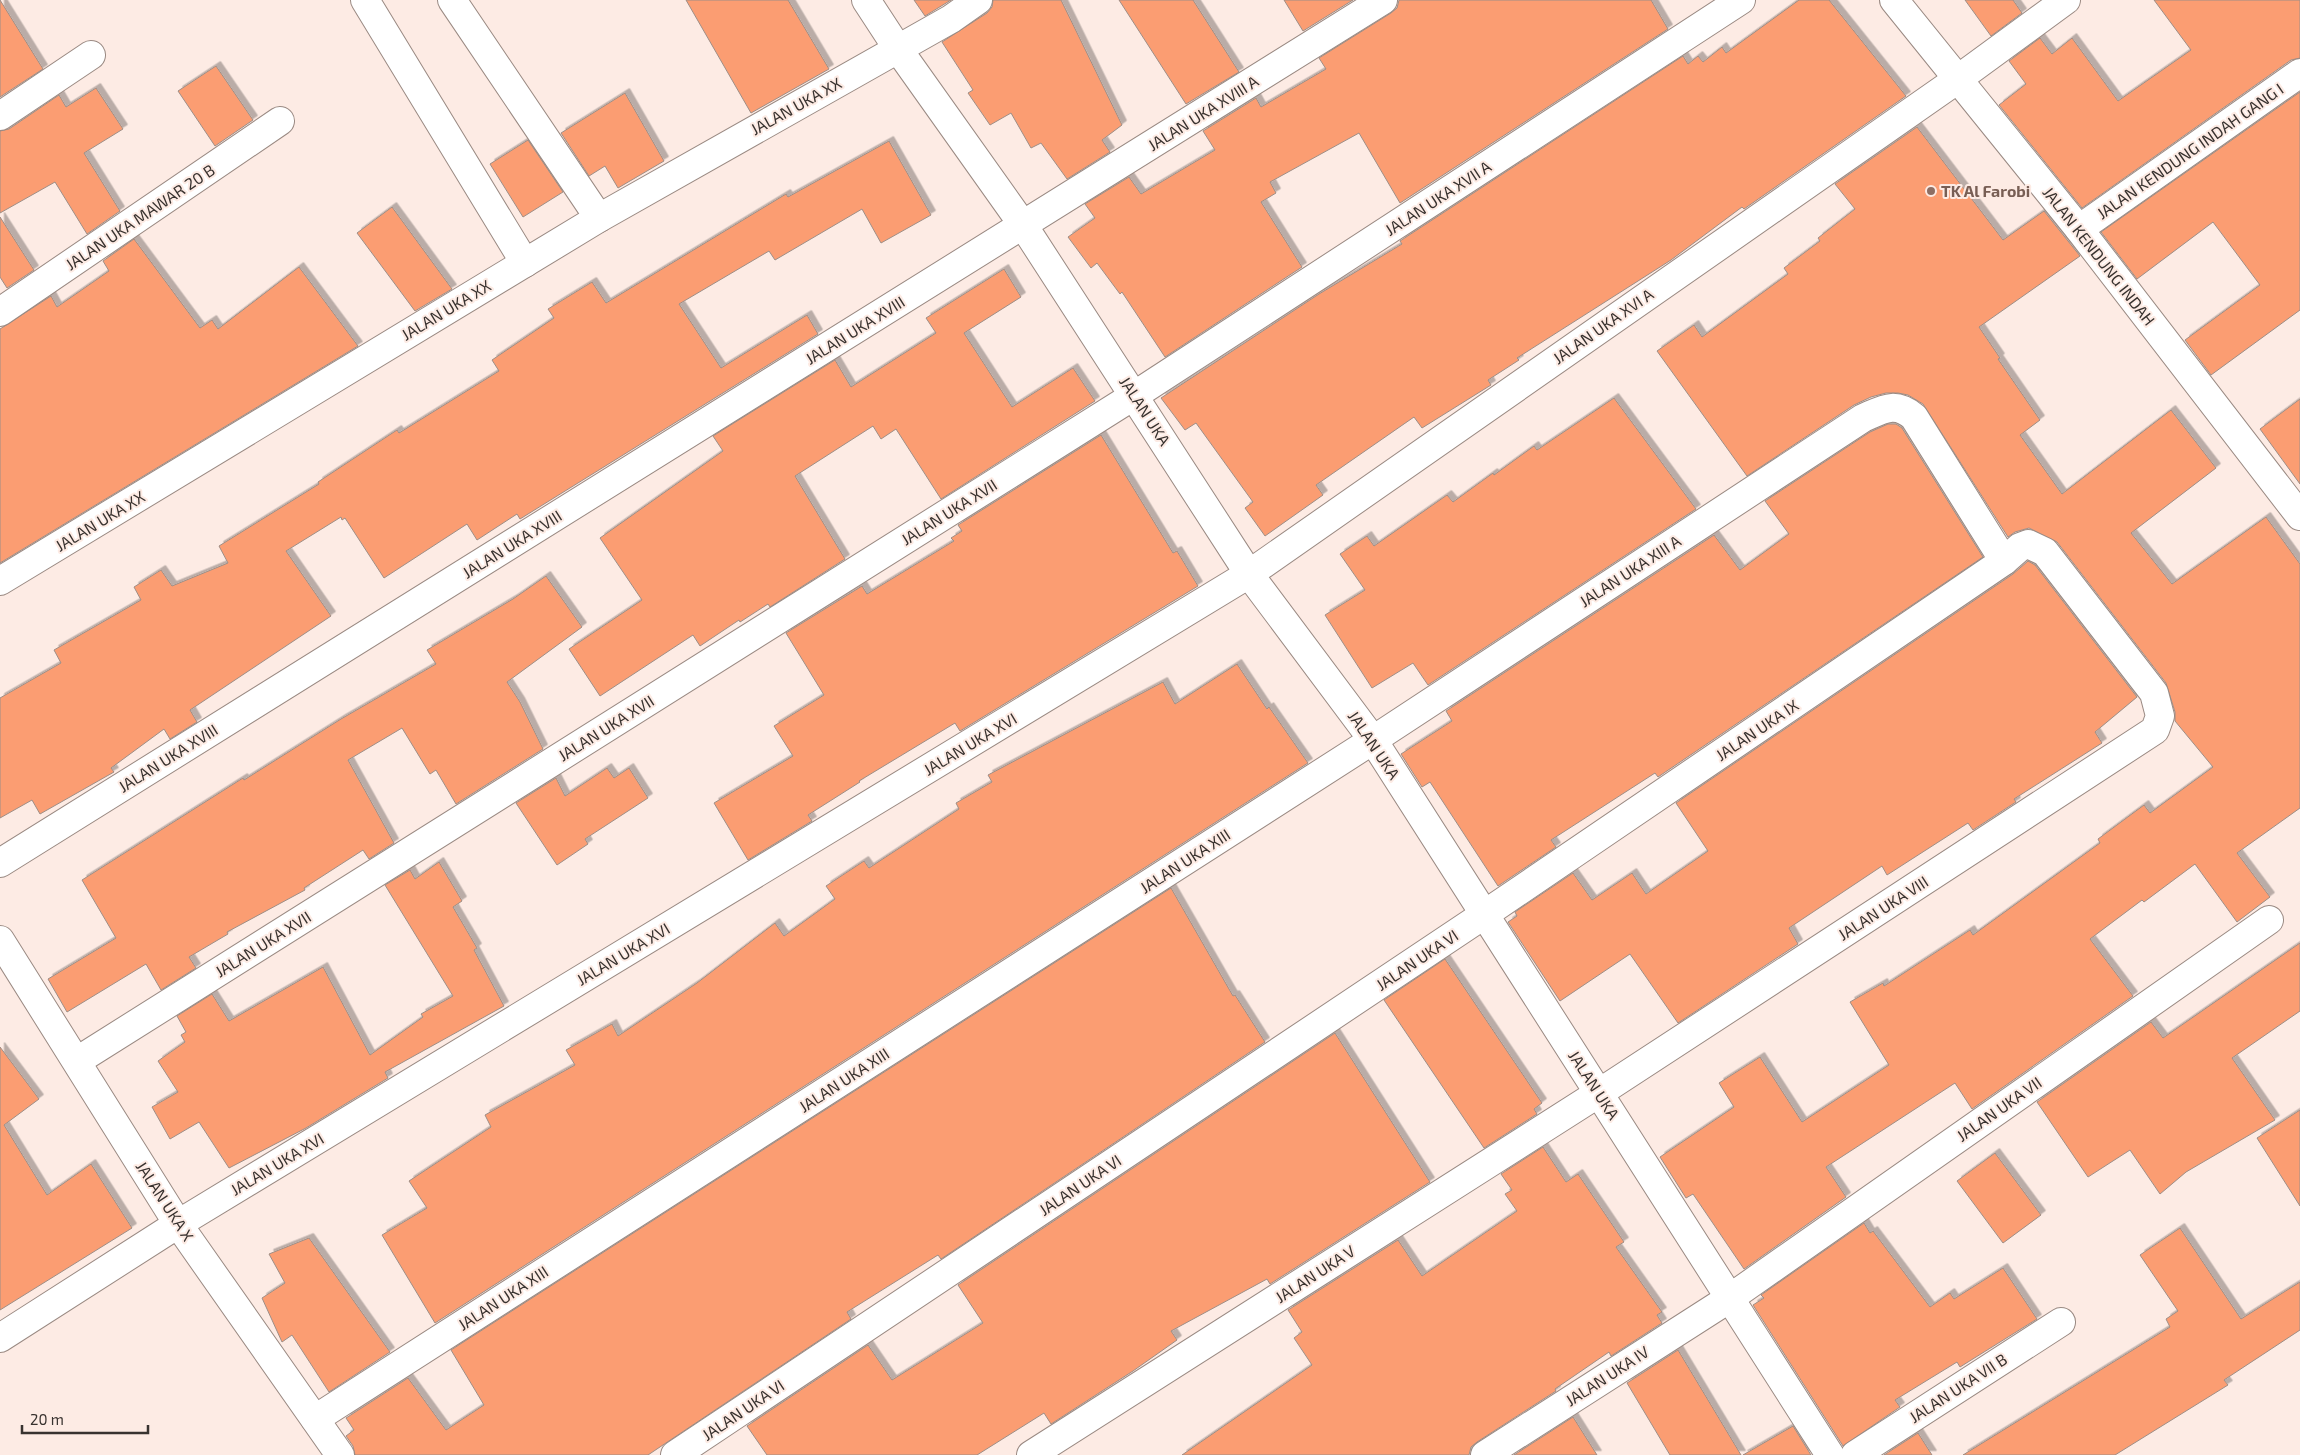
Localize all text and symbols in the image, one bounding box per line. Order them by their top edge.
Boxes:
street label: JALAN UKA XVIII A [1144,71,1262,154]
street label: JALAN UKA XX [747,73,845,138]
street label: JALAN KENDUNG INDAH GANG I [2093,79,2287,222]
street label: JALAN UKA XVII A [1381,156,1494,239]
street label: JALAN UKA MAWAR 20 B [62,160,218,274]
place label: TK Al Farobi [1941,181,2030,200]
street label: JALAN KENDUNG INDAH [2039,183,2159,329]
marker: TK Al Farobi [1925,185,1937,197]
street label: JALAN UKA XX [397,275,494,344]
street label: JALAN UKA XVI A [1549,284,1657,367]
street label: JALAN UKA XVIII [801,291,908,368]
street label: JALAN UKA [1116,373,1175,449]
street label: JALAN UKA XVII [897,474,1000,549]
street label: JALAN UKA XX [51,486,148,555]
street label: JALAN UKA XVIII [458,505,565,582]
street label: JALAN UKA XIII A [1575,531,1684,610]
street label: JALAN UKA XVII [554,690,657,765]
street label: JALAN UKA IX [1712,695,1802,764]
street label: JALAN UKA [1345,707,1404,783]
street label: JALAN UKA XVI [920,708,1020,779]
street label: JALAN UKA XVIII [114,719,221,796]
street label: JALAN UKA XIII [1136,824,1233,897]
street label: JALAN UKA VIII [1834,871,1931,944]
street label: JALAN UKA XVII [211,906,314,981]
street label: JALAN UKA XVI [573,918,673,989]
street label: JALAN UKA VI [1372,925,1462,994]
street label: JALAN UKA XIII [795,1043,892,1116]
street label: JALAN UKA [1565,1047,1624,1123]
street label: JALAN UKA VII [1953,1072,2045,1145]
street label: JALAN UKA XVI [227,1128,327,1199]
street label: JALAN UKA VI [1035,1150,1125,1219]
street label: JALAN UKA X [133,1157,198,1244]
street label: JALAN UKA V [1271,1241,1358,1306]
street label: JALAN UKA XIII [454,1261,551,1334]
street label: JALAN UKA IV [1561,1341,1652,1410]
street label: JALAN UKA VII B [1905,1349,2010,1426]
street label: JALAN UKA VI [698,1375,788,1444]
scale bar [22,1402,149,1434]
text: 20 m [30,1410,64,1428]

